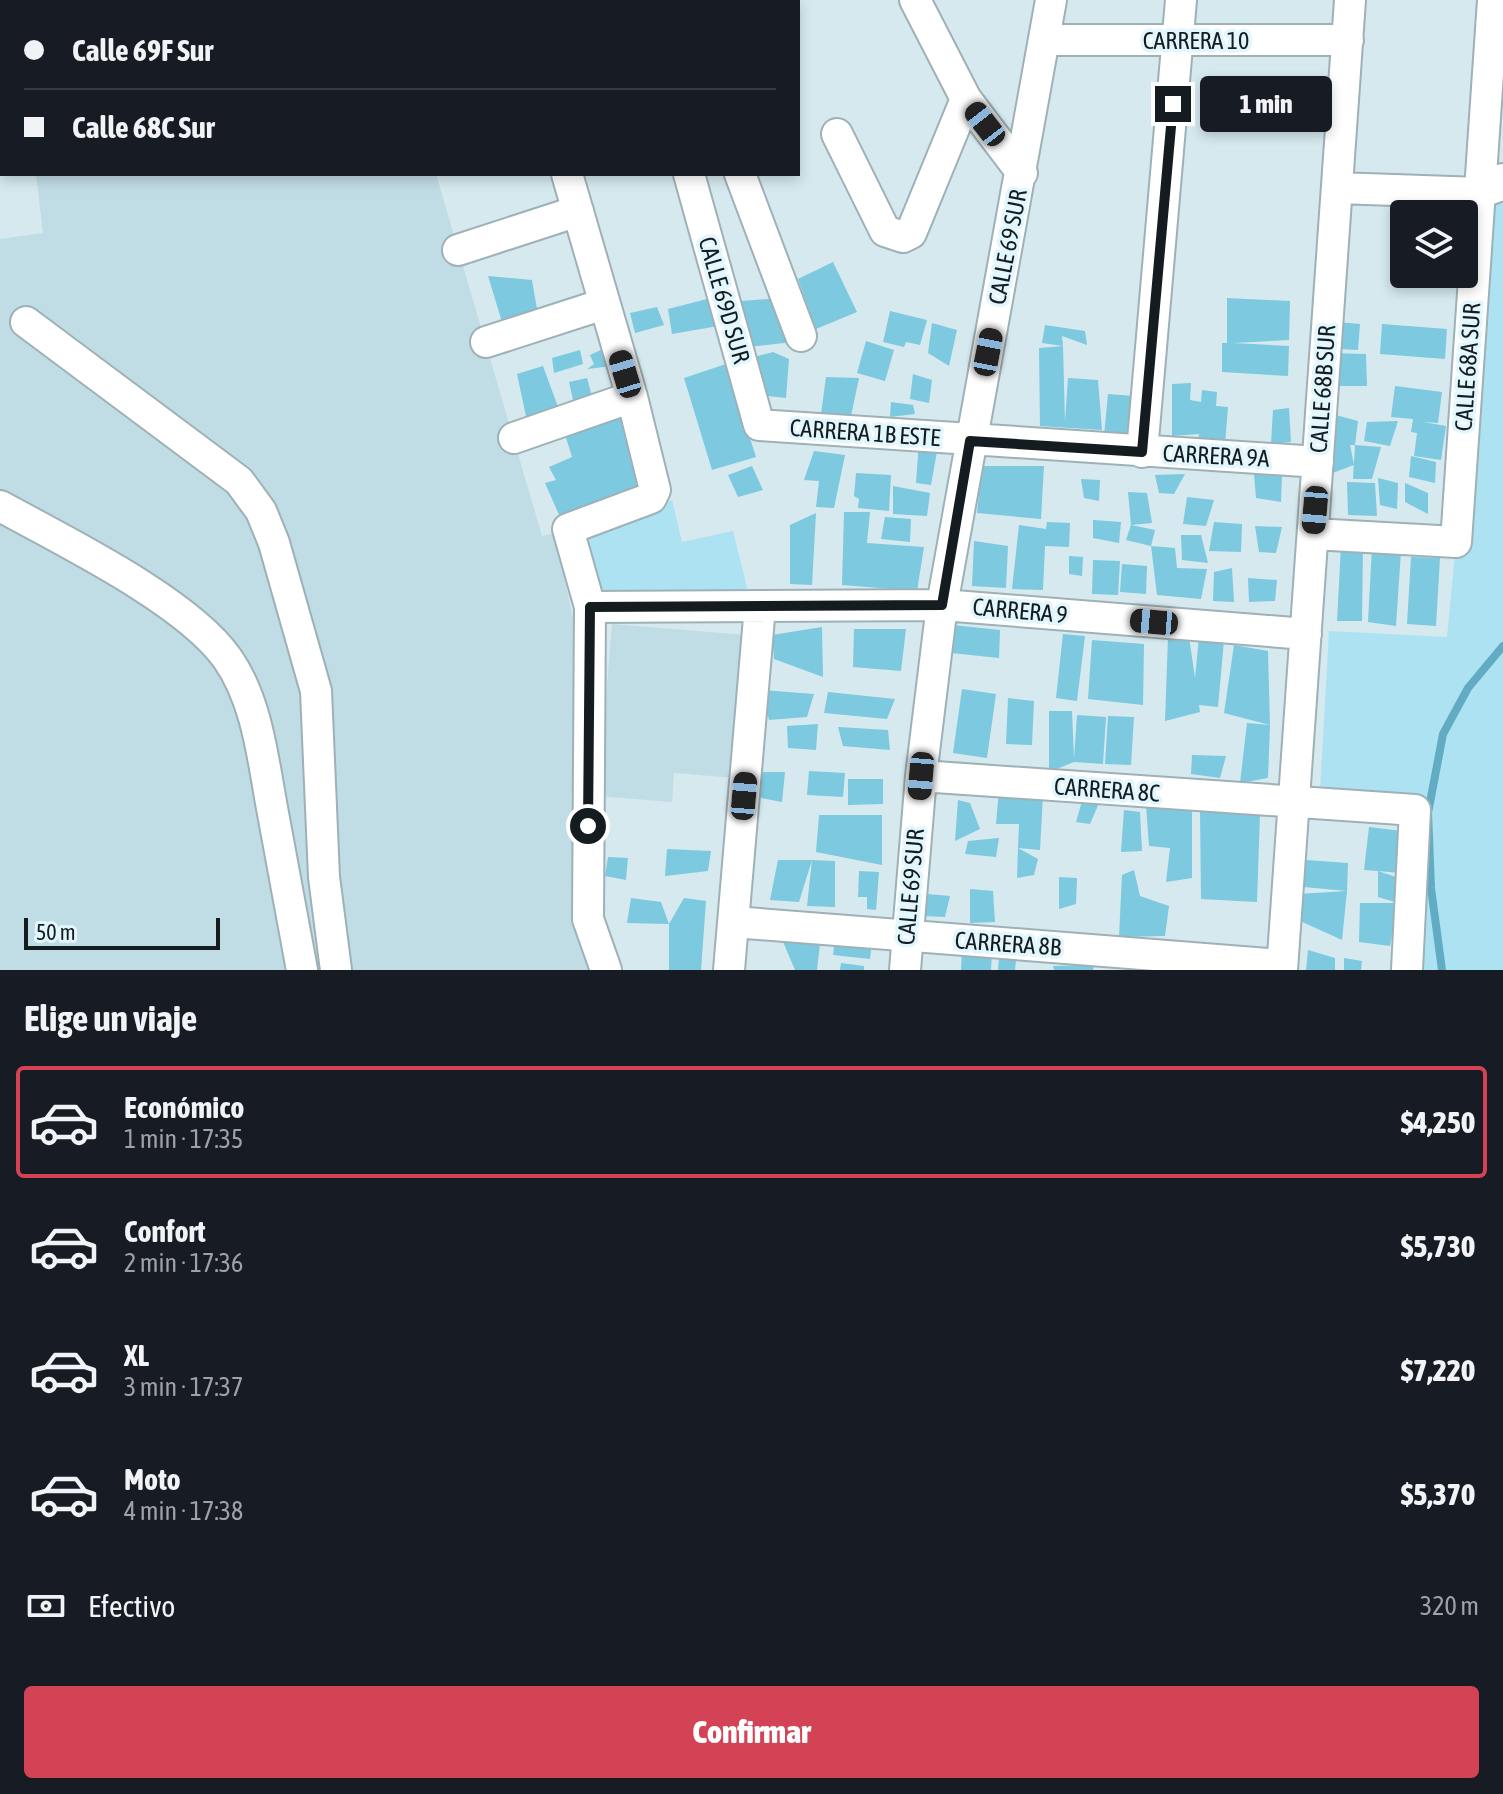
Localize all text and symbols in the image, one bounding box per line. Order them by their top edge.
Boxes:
street label: CARRERA 10 [1143,27,1249,54]
text: Calle 69F Sur [72,33,213,67]
callout: 1 min [1201,76,1333,132]
route end [1155,86,1191,122]
text: 1 min [1239,89,1293,119]
car [961,98,1009,150]
text: Calle 68C Sur [72,110,215,144]
street label: CALLE 69 SUR [983,187,1032,307]
map controls [1390,200,1478,288]
button: layers [1390,200,1478,288]
street label: CALLE 69D SUR [694,234,755,366]
street label: CALLE 68A SUR [1450,302,1485,432]
street label: CALLE 68B SUR [1305,324,1340,454]
car [972,326,1004,378]
car [607,348,643,400]
street label: CARRERA 1B ESTE [789,414,941,451]
street label: CARRERA 9A [1162,439,1270,472]
car [1301,485,1329,535]
street label: CARRERA 9 [971,593,1069,628]
car [1129,608,1179,636]
car [907,751,935,801]
car [730,771,758,821]
street label: CARRERA 8C [1053,772,1161,807]
route start [570,808,606,844]
street label: CALLE 69 SUR [892,828,929,946]
scale bar [24,914,220,950]
text: 50 m [36,919,76,945]
street label: CARRERA 8B [954,926,1063,961]
text: Elige un viaje [24,997,197,1039]
icon: car [28,1086,100,1158]
text: Económico [124,1090,244,1124]
text: $4,250 [1401,1105,1475,1139]
text: 1 min · 17:35 [124,1124,243,1154]
icon: car [28,1210,100,1282]
text: Confort [124,1214,206,1248]
text: $5,730 [1401,1229,1475,1263]
text: 2 min · 17:36 [124,1248,243,1278]
icon: car [28,1334,100,1406]
text: XL [124,1338,149,1372]
text: $7,220 [1401,1353,1475,1387]
text: 3 min · 17:37 [124,1372,243,1402]
icon: car [28,1458,100,1530]
text: Moto [124,1462,181,1496]
text: $5,370 [1401,1477,1475,1511]
text: 4 min · 17:38 [124,1496,243,1526]
icon: cash [24,1584,68,1628]
text: Efectivo [88,1589,175,1623]
text: 320 m [1420,1591,1479,1621]
button: Confirmar [24,1686,1479,1778]

